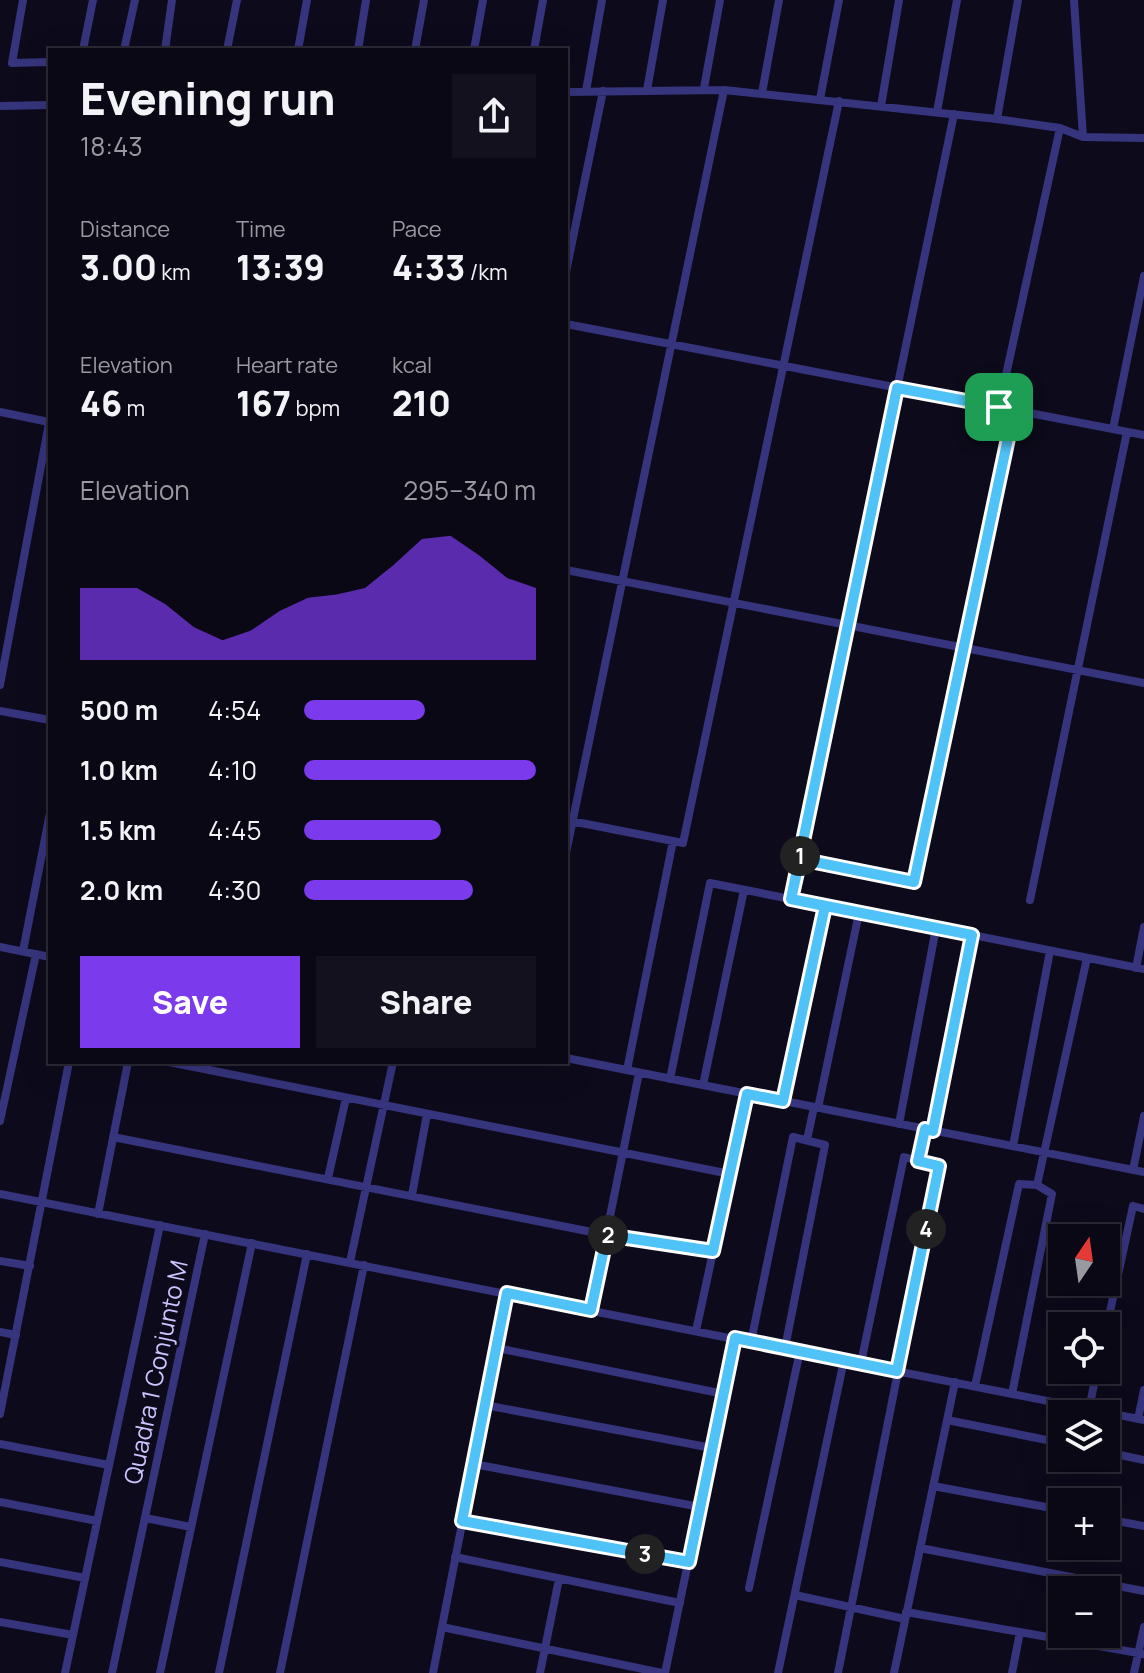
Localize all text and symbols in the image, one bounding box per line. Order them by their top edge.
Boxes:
text: Evening run [80,68,336,128]
button: share [452,74,536,158]
text: 18:43 [80,128,143,164]
text: Distance [80,214,170,244]
text: Time [236,214,286,244]
text: Pace [392,214,442,244]
text: 3.00 [80,244,157,290]
text: 13:39 [236,244,325,290]
text: 4:33 [392,244,465,290]
text: km [157,257,191,287]
text: /km [465,257,508,287]
text: Elevation [80,350,173,380]
text: Heart rate [236,350,338,380]
text: kcal [392,350,432,380]
pin [965,373,1033,441]
text: 46 [80,380,122,426]
text: 167 [236,380,291,426]
text: 210 [392,380,451,426]
icon: arrive [977,385,1021,429]
text: m [122,393,145,423]
text: bpm [291,393,340,423]
text: Elevation [80,472,190,508]
text: 295–340 m [403,472,536,508]
text: 500 m [80,692,158,728]
text: 4:54 [208,692,261,728]
text: 1.0 km [80,752,158,788]
text: 4:10 [208,752,257,788]
text: 1.5 km [80,812,156,848]
text: 4:45 [208,812,261,848]
pin: 1 [780,836,820,876]
text: 1 [795,841,805,871]
text: 2.0 km [80,872,163,908]
text: 4:30 [208,872,261,908]
button: Save [80,956,300,1048]
button: Share [316,956,536,1048]
pin: 4 [906,1209,946,1249]
text: 4 [919,1214,933,1244]
pin: 2 [588,1215,628,1255]
text: 2 [601,1220,615,1250]
north arrow [1048,1224,1120,1296]
map controls [1048,1224,1120,1648]
street label: Quadra 1 Conjunto M [115,1257,195,1487]
button: locate [1048,1312,1120,1384]
button: layers [1048,1400,1120,1472]
button: + [1048,1488,1120,1560]
pin: 3 [625,1534,665,1574]
text: 3 [639,1539,651,1569]
button: − [1048,1576,1120,1648]

